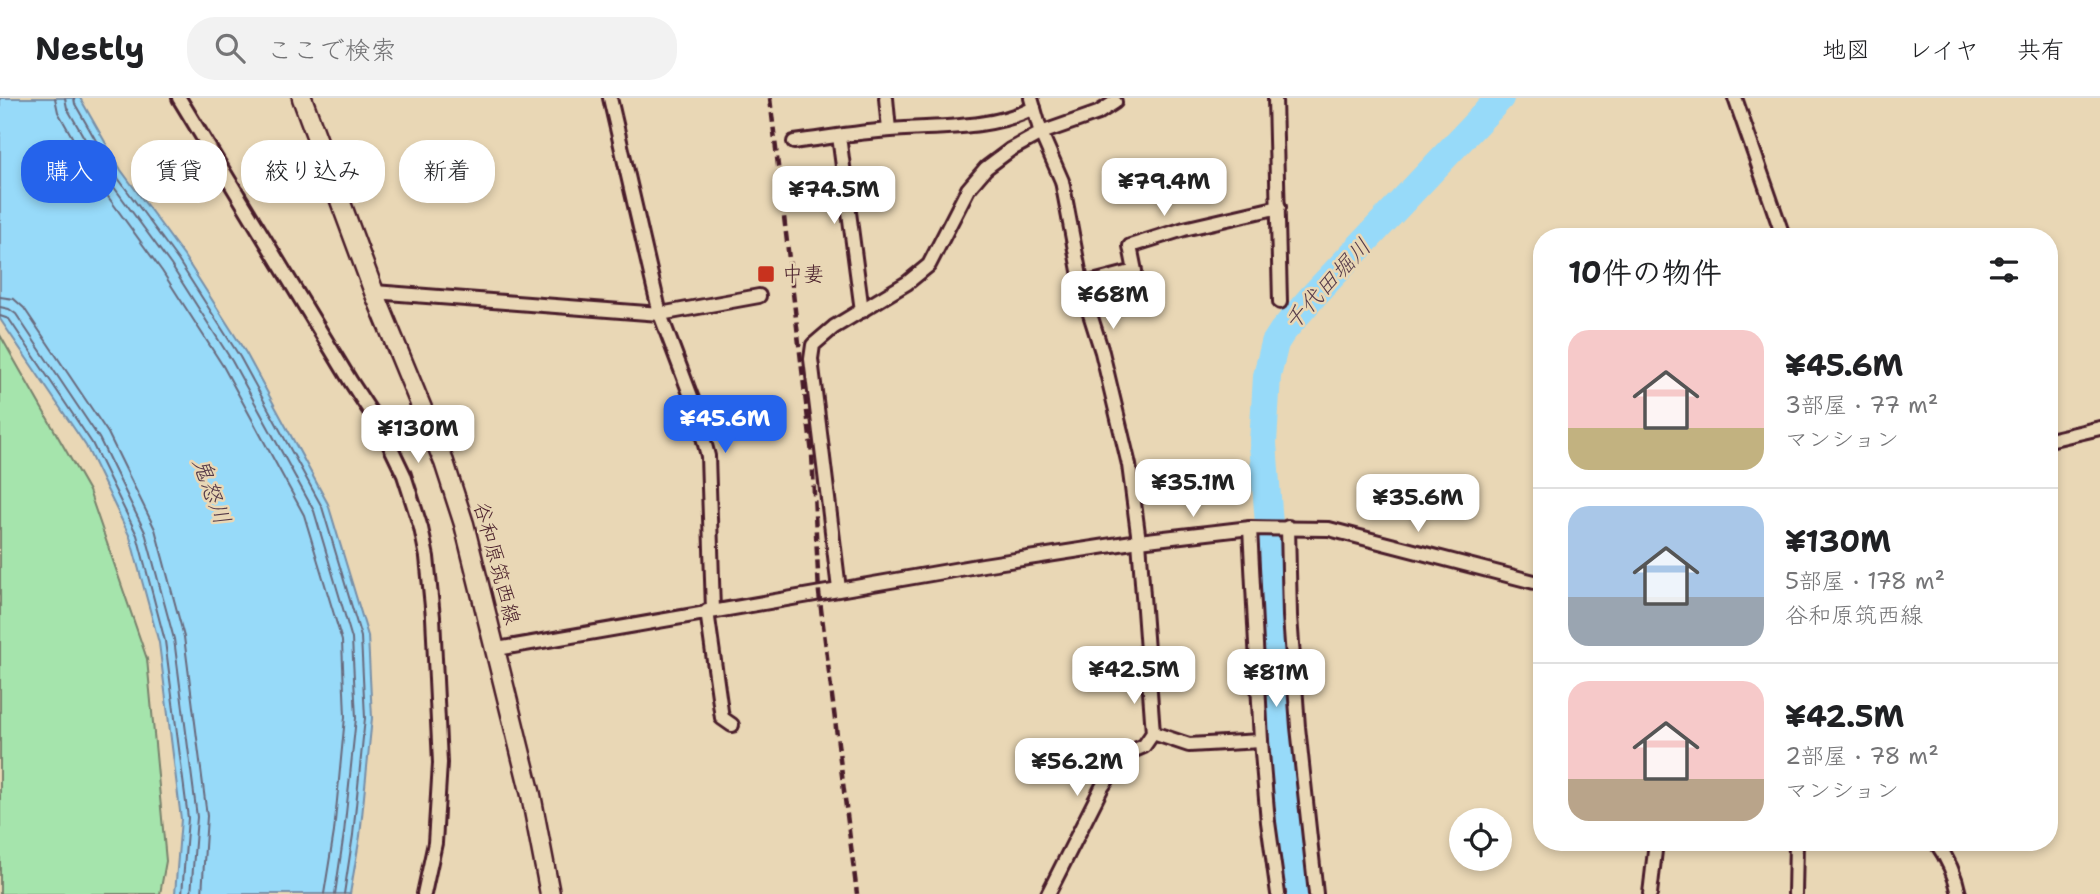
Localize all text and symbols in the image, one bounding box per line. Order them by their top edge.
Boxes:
search box [187,17,677,80]
text: Nestly [35,26,145,71]
icon: search [211,29,249,67]
text: ここで検索 [267,32,397,67]
text: 地図 [1822,34,1870,66]
text: レイヤ [1908,34,1979,66]
text: 共有 [2017,34,2065,66]
chip: 購入 [21,140,117,203]
chip: 賃貸 [131,140,227,203]
chip: 絞り込み [241,140,385,203]
chip: 新着 [399,140,495,203]
pin: ¥79.4M [1107,158,1221,218]
pin: ¥74.5M [777,166,891,226]
text: ¥79.4M [1118,166,1210,196]
text: ¥74.5M [788,174,880,204]
water label: 千代田堀川 [1277,232,1377,336]
icon: filters [1985,251,2023,289]
text: 10件の物件 [1568,252,1722,293]
place label: 中妻 [782,260,824,288]
marker: 中妻 [756,264,776,284]
pin: ¥68M [1072,272,1154,331]
text: ¥68M [1077,279,1149,309]
text: ¥45.6M [1785,345,1903,386]
icon: home [1624,358,1708,442]
text: 3部屋 · 77 m² [1785,390,1938,420]
pin: ¥45.6M [668,396,782,455]
text: ¥45.6M [680,403,770,433]
pin: ¥130M [369,406,467,465]
text: ¥130M [377,413,459,443]
text: マンション [1785,424,1899,454]
water label: 鬼怒川 [186,453,238,529]
pin: ¥35.1M [1136,460,1250,519]
text: ¥35.1M [1151,467,1235,497]
pin: ¥35.6M [1361,474,1475,534]
text: ¥35.6M [1372,482,1464,512]
street label: 谷和原筑西線 [467,499,527,627]
text: ¥130M [1785,521,1891,562]
icon: home [1624,534,1708,618]
text: 5部屋 · 178 m² [1785,566,1945,596]
text: 谷和原筑西線 [1785,600,1923,630]
pin: ¥42.5M [1077,646,1191,706]
pin: ¥81M [1235,650,1317,709]
text: ¥42.5M [1088,654,1180,684]
text: ¥81M [1243,657,1309,687]
text: ¥42.5M [1785,696,1904,737]
icon: home [1624,709,1708,793]
pin: ¥56.2M [1020,738,1134,798]
text: 2部屋 · 78 m² [1785,741,1939,771]
text: ¥56.2M [1031,746,1123,776]
text: マンション [1785,775,1899,805]
map controls [1449,808,1512,871]
button: locate [1449,808,1512,871]

